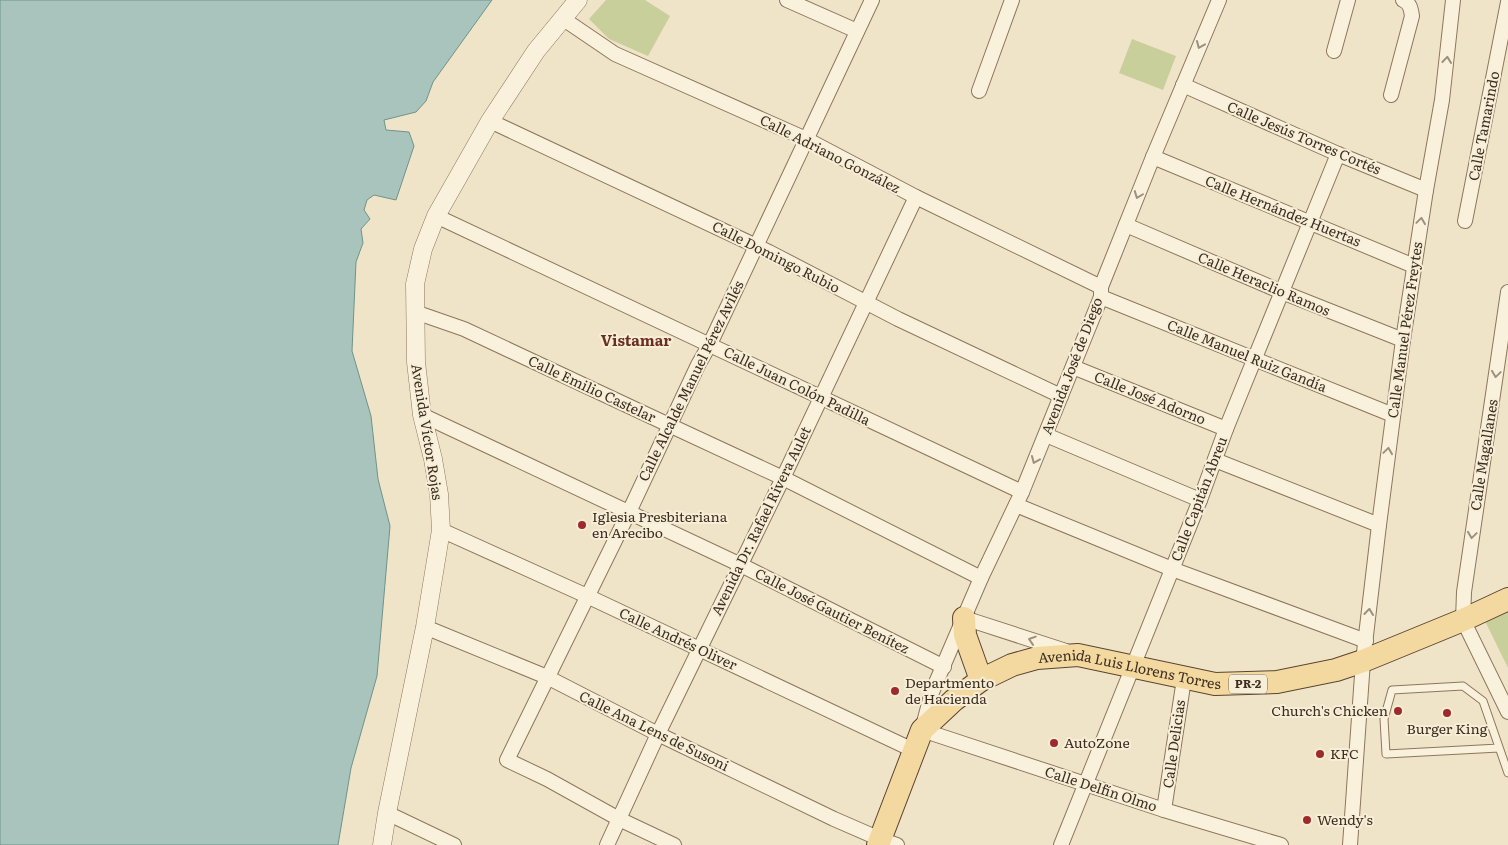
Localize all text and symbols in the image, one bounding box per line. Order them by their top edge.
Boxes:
one-way arrow [1195,40,1206,49]
one-way arrow [1441,56,1452,64]
street label: Calle Tamarindo [1463,69,1503,182]
street label: Calle Jesús Torres Cortés [1224,96,1384,179]
street label: Calle Adriano González [757,109,904,197]
street label: Calle Hernández Huertas [1203,170,1364,250]
one-way arrow [1134,190,1144,199]
street label: Calle Domingo Rubio [709,215,844,297]
one-way arrow [1415,217,1426,225]
street label: Calle Manuel Pérez Freytes [1382,240,1426,419]
street label: Calle Heraclio Ramos [1195,246,1334,320]
street label: Calle Alcalde Manuel Pérez Avilés [633,277,748,484]
street label: Avenida José de Diego [1036,294,1106,437]
street label: Calle Manuel Ruiz Gandía [1165,314,1331,396]
district label: Vistamar [601,328,671,351]
street label: Calle Juan Colón Padilla [721,341,874,430]
street label: Calle Emilio Castelar [525,350,660,427]
street label: Avenida Víctor Rojas [407,362,449,501]
street label: Calle José Adorno [1092,366,1209,429]
one-way arrow [1491,371,1502,379]
street label: Calle Magallanes [1464,398,1502,512]
street label: Avenida Dr. Rafael Rivera Aulet [705,422,815,618]
street label: Calle Capitán Abreu [1165,433,1231,564]
one-way arrow [1383,447,1393,455]
one-way arrow [1031,455,1042,464]
place label: Iglesia Presbiteriana en Arecibo [592,506,728,542]
marker: Iglesia Presbiteriana en Arecibo [576,519,588,531]
one-way arrow [1467,531,1478,539]
street label: Calle José Gautier Benítez [752,562,913,658]
street label: Calle Andrés Oliver [616,602,741,674]
one-way arrow [1363,608,1374,616]
one-way arrow [1029,636,1037,646]
street label: Avenida Luis Llorens Torres [1037,644,1221,693]
place label: Departmento de Hacienda [905,672,994,708]
road number: PR-2 [1229,674,1267,694]
street label: Calle Ana Lens de Susoni [576,685,733,775]
marker: Departmento de Hacienda [889,685,901,697]
street label: Calle Delicias [1157,698,1189,789]
place label: Church's Chicken [1271,700,1388,720]
marker: Church's Chicken [1392,705,1404,717]
marker: Burger King [1441,707,1453,719]
place label: Burger King [1406,718,1488,738]
place label: AutoZone [1064,732,1130,752]
marker: AutoZone [1048,737,1060,749]
place label: KFC [1330,743,1359,763]
marker: KFC [1314,748,1326,760]
street label: Calle Delfín Olmo [1043,760,1160,816]
place label: Wendy's [1317,809,1373,829]
marker: Wendy's [1301,814,1313,826]

